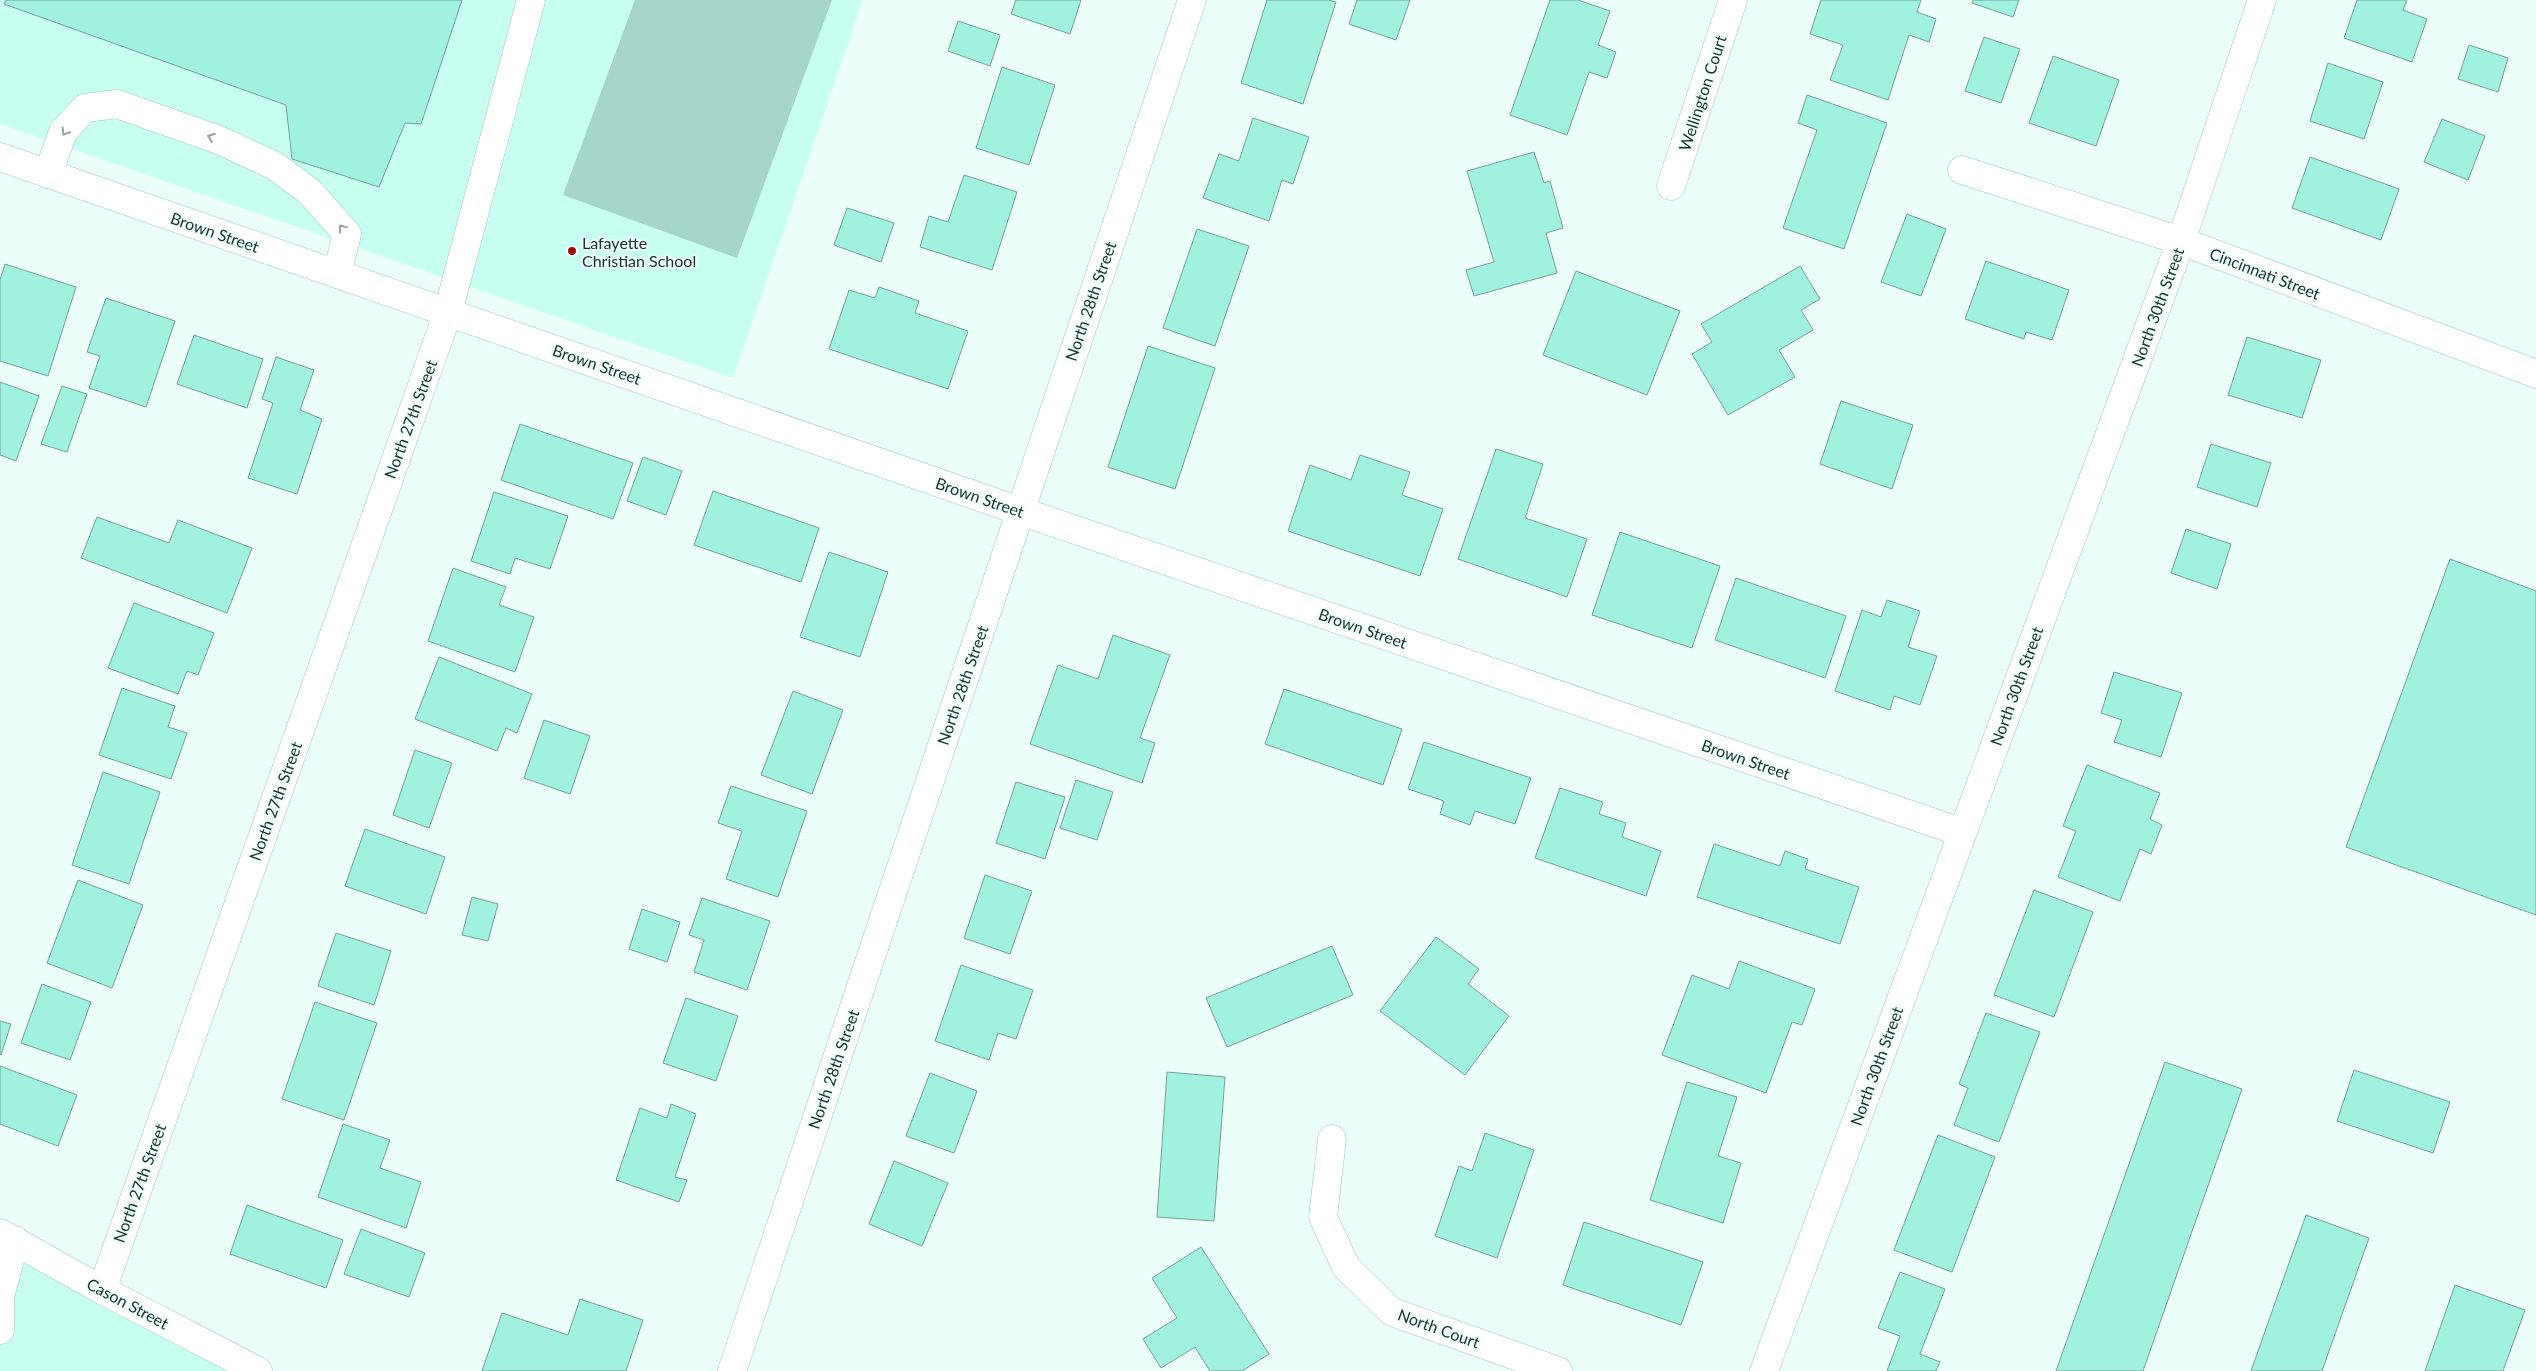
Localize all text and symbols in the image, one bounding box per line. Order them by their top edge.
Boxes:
street label: Wellington Court [1674,32,1730,153]
one-way arrow [62,126,71,135]
one-way arrow [207,133,215,143]
street label: Brown Street [168,208,262,256]
one-way arrow [339,224,348,234]
place label: Lafayette Christian School [582,233,696,270]
street label: North 28th Street [1061,239,1119,363]
street label: Cincinnati Street [2207,243,2323,303]
marker: Lafayette Christian School [566,245,578,257]
street label: North 30th Street [2127,245,2187,369]
street label: Brown Street [550,340,644,388]
street label: North 27th Street [380,357,440,481]
street label: Brown Street [933,473,1027,521]
street label: Brown Street [1316,604,1410,652]
street label: North 28th Street [933,623,991,747]
street label: North 30th Street [1986,624,2046,748]
street label: Brown Street [1699,735,1793,783]
street label: North 27th Street [245,739,305,863]
street label: North 30th Street [1846,1004,1906,1128]
street label: North 28th Street [804,1007,862,1131]
street label: North 27th Street [109,1121,169,1245]
street label: Cason Street [84,1274,172,1333]
street label: North Court [1395,1304,1483,1352]

